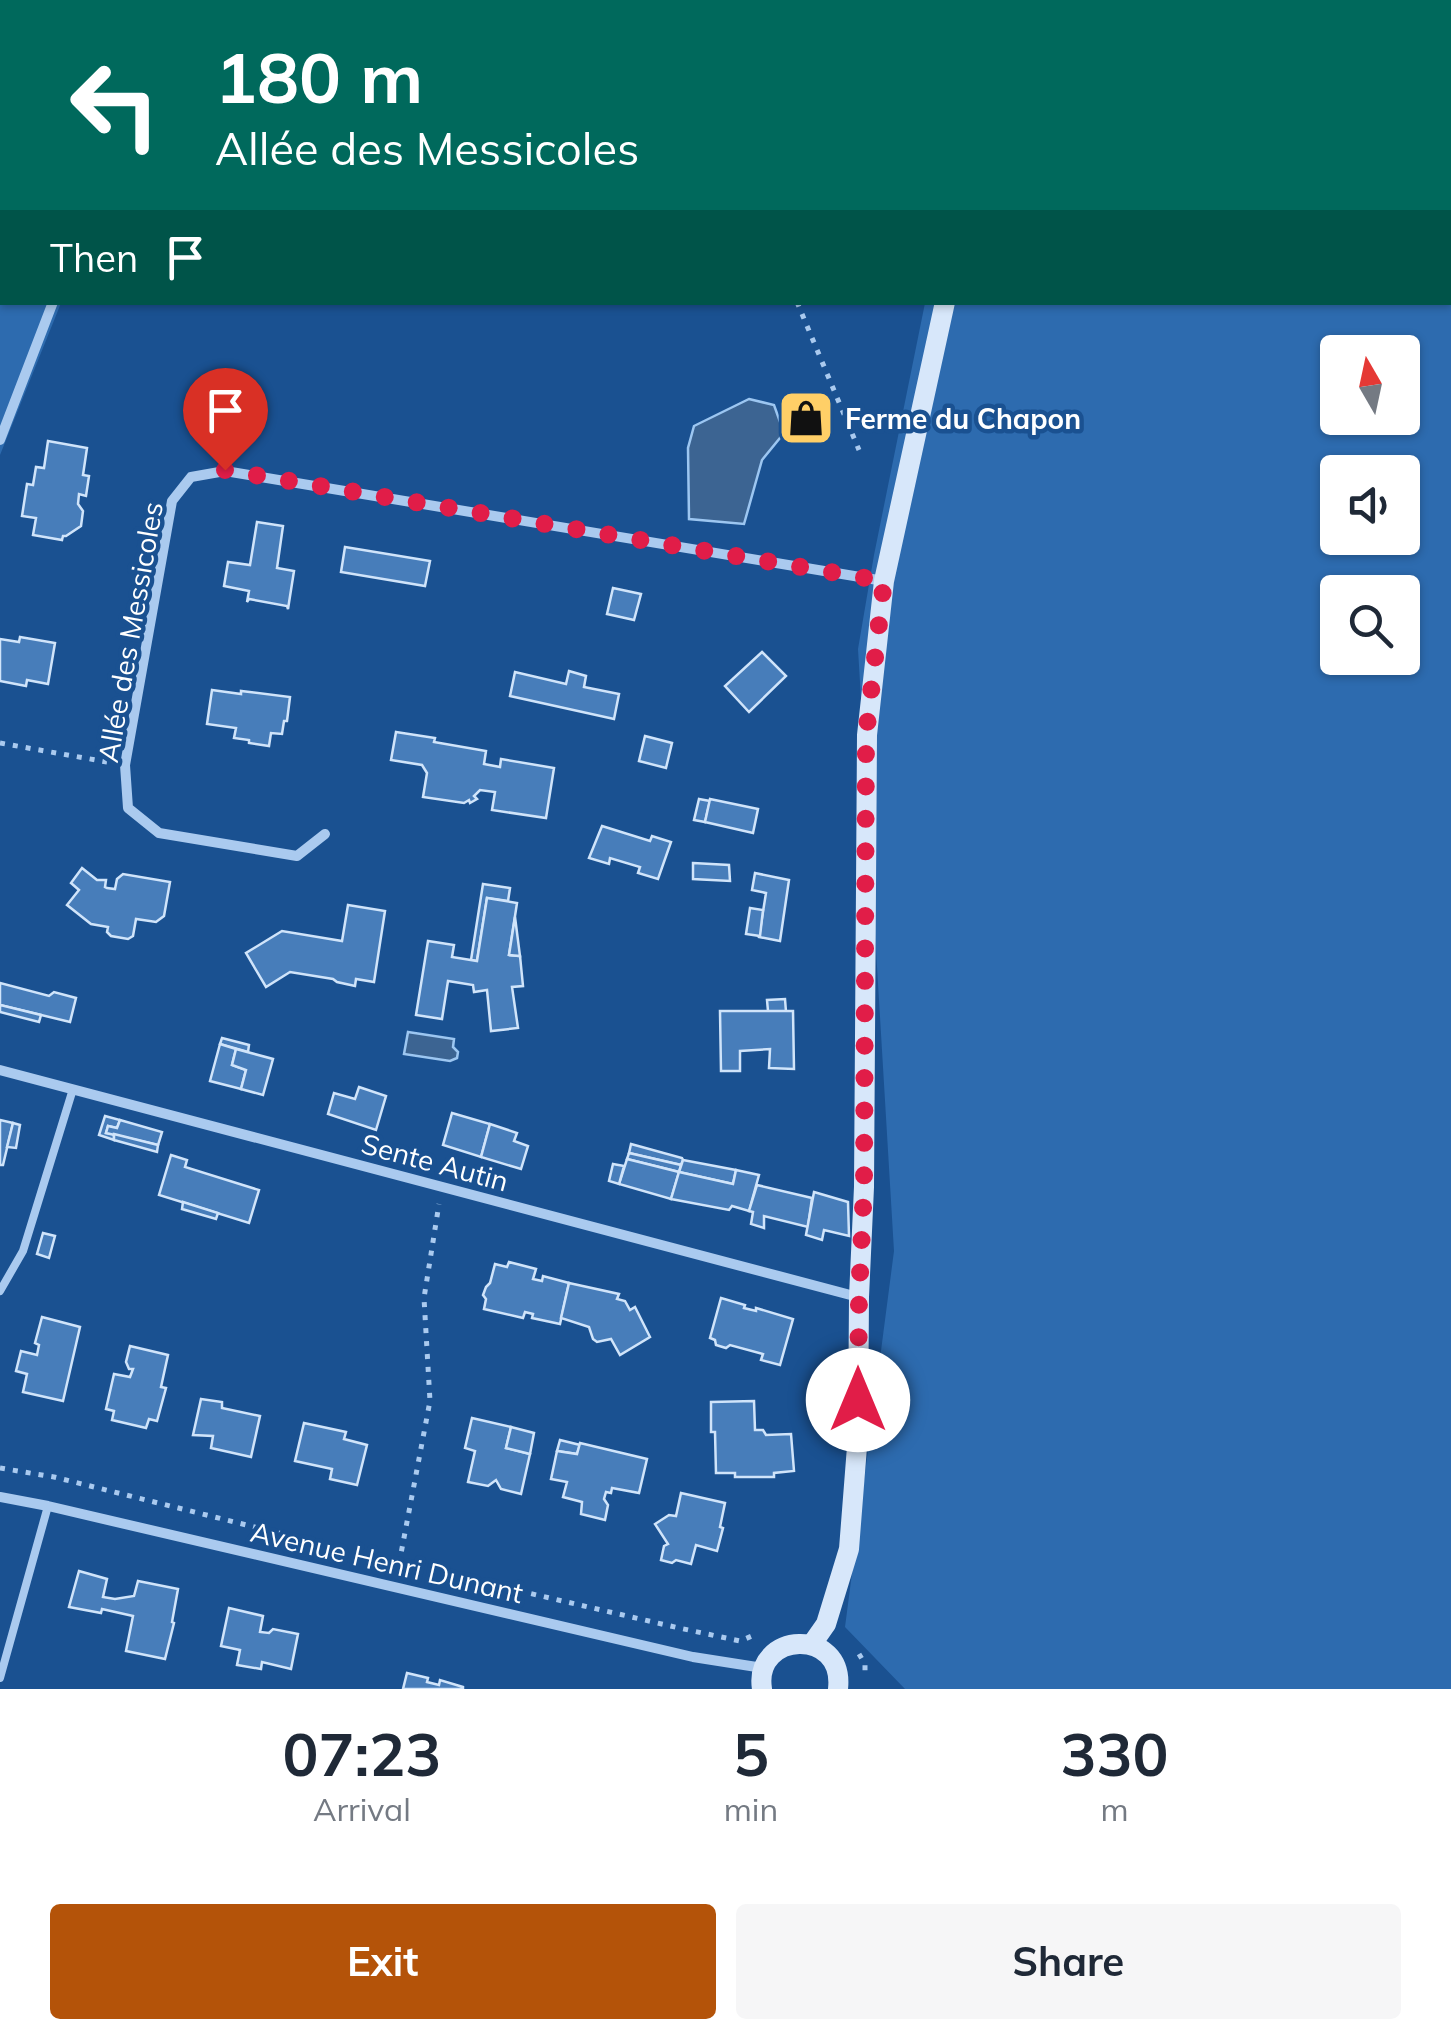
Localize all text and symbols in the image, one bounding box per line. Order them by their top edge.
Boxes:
text: 180 m [215,33,423,121]
icon: left [50,40,180,170]
text: Allée des Messicoles [215,120,639,176]
icon: arrive [158,230,213,285]
text: Then [50,234,138,282]
north arrow [1320,335,1420,435]
map controls [1320,335,1420,675]
pin [183,368,268,471]
icon: arrive [198,383,253,438]
shop icon: Ferme du Chapon [776,388,836,448]
place label: Ferme du Chapon [845,401,1081,436]
button: sound [1320,455,1420,555]
street label: Allée des Messicoles [90,499,170,765]
button: search [1320,575,1420,675]
street label: Sente Autin [358,1126,512,1198]
position arrow [806,1348,910,1452]
street label: Avenue Henri Dunant [247,1514,527,1610]
text: 07:23 [282,1716,441,1791]
text: 5 [733,1716,769,1791]
text: 330 [1061,1716,1169,1791]
text: Arrival [313,1789,411,1829]
text: min [724,1789,778,1829]
text: m [1101,1789,1129,1829]
button: Exit [50,1904,716,2019]
button: Share [736,1904,1401,2019]

